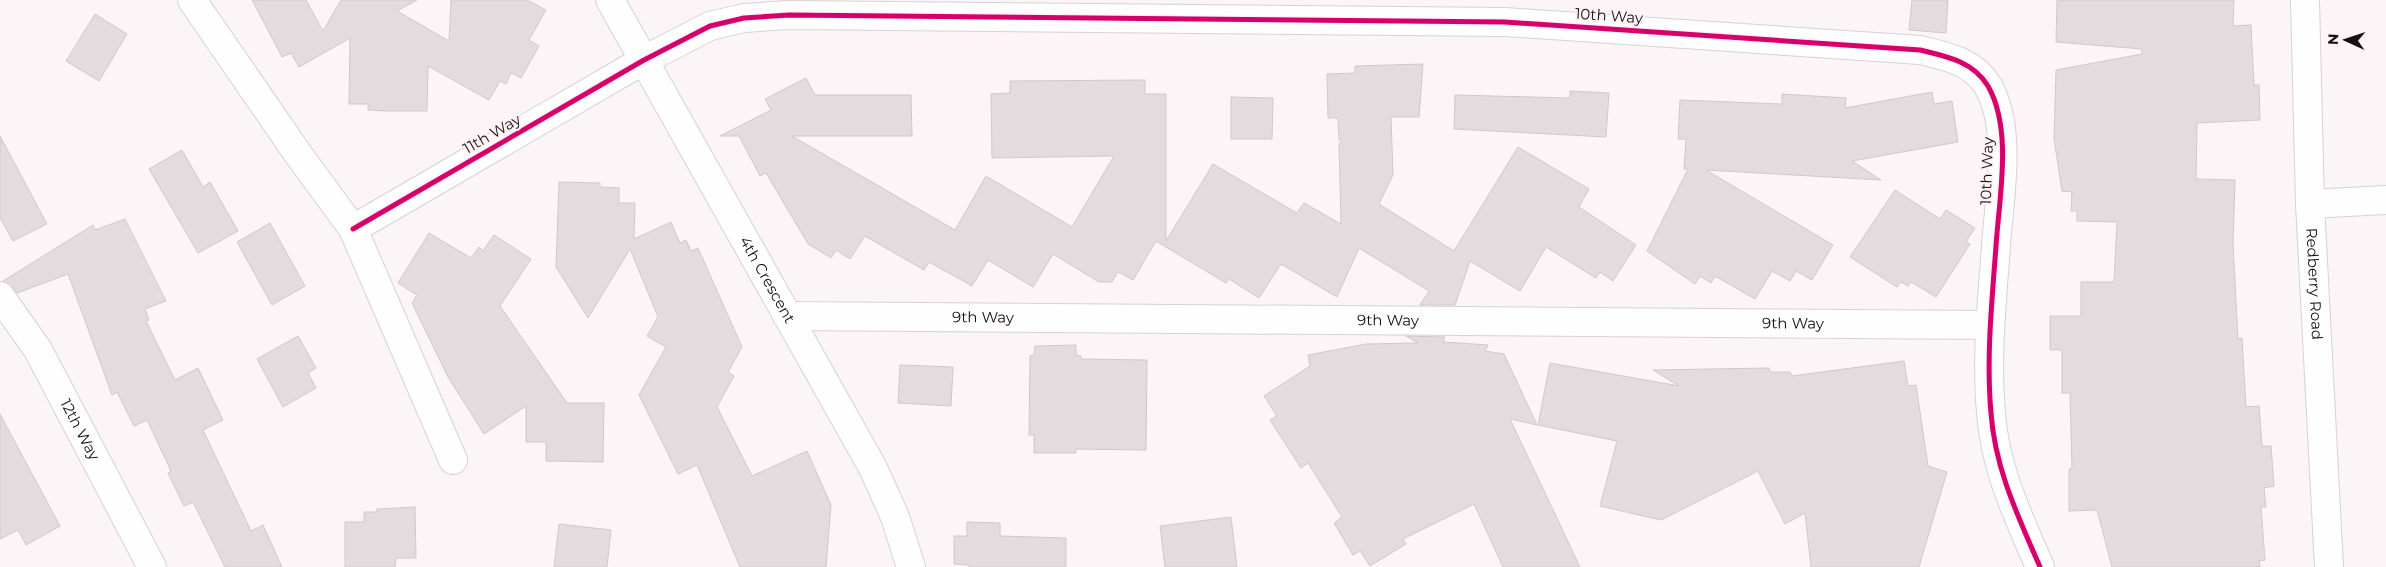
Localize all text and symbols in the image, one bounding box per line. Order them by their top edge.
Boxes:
street label: 10th Way [1574,4,1645,27]
north arrow [2321,15,2371,65]
text: N [2324,33,2342,45]
street label: 11th Way [459,109,525,158]
street label: 10th Way [1976,136,1997,205]
street label: Redberry Road [2302,227,2327,340]
street label: 4th Crescent [736,233,800,326]
street label: 9th Way [952,307,1015,327]
street label: 9th Way [1357,310,1420,330]
street label: 9th Way [1762,313,1825,333]
street label: 12th Way [56,395,105,464]

